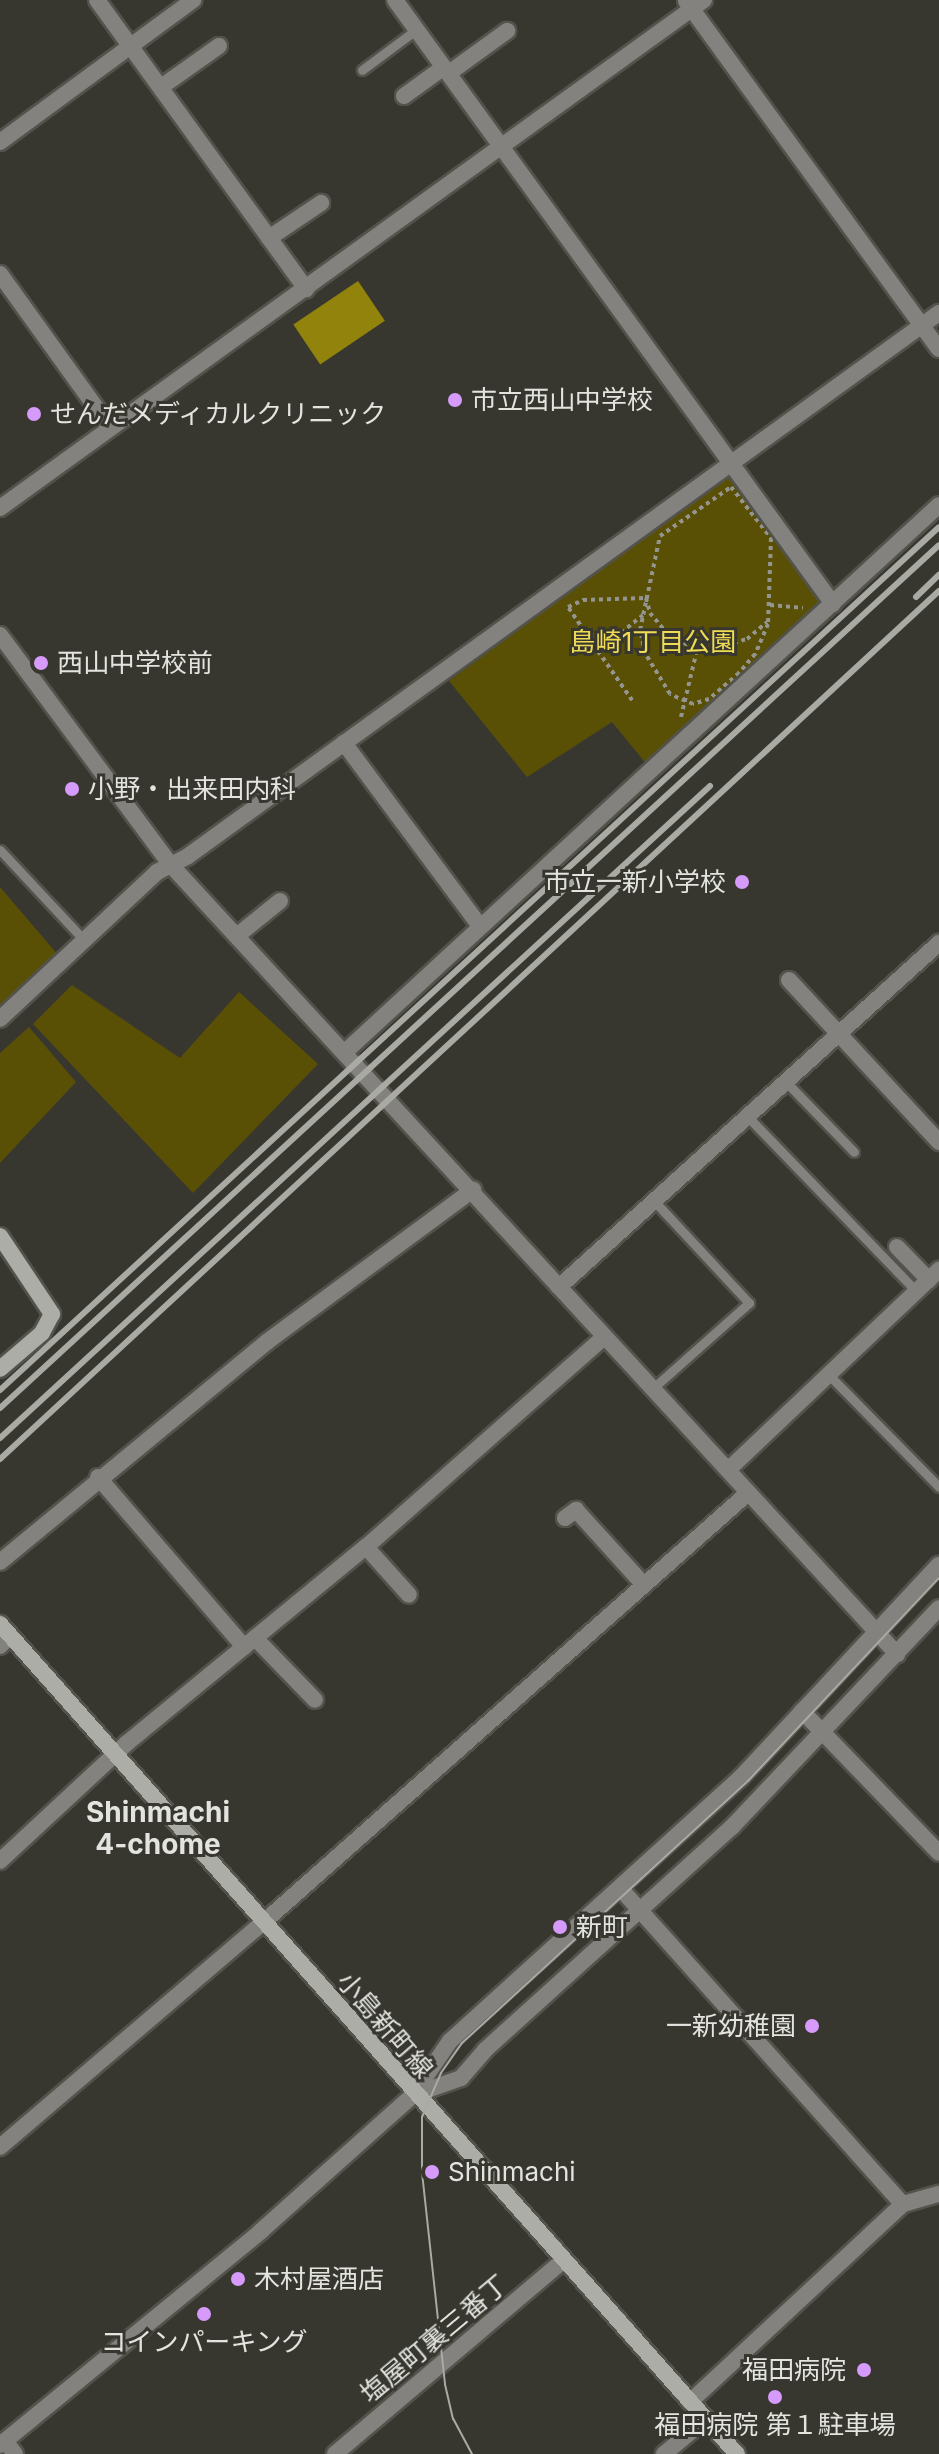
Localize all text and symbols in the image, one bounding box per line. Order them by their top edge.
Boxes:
place label: 市立西山中学校 [471,384,653,416]
marker: 市立西山中学校 [446,391,464,409]
place label: せんだメディカルクリニック [50,398,388,430]
marker: せんだメディカルクリニック [25,405,43,423]
park label: 島崎1丁目公園 [570,626,736,658]
place label: 西山中学校前 [57,647,213,679]
marker: 西山中学校前 [32,654,50,672]
place label: 小野・出来田内科 [88,773,296,805]
marker: 小野・出来田内科 [63,780,81,798]
place label: 市立一新小学校 [544,866,726,898]
marker: 市立一新小学校 [733,873,751,891]
district label: Shinmachi 4-chome [86,1795,230,1861]
place label: 新町 [576,1911,628,1943]
marker: 新町 [551,1918,569,1936]
street label: 小島新町線 [331,1966,439,2084]
place label: 一新幼稚園 [666,2010,796,2042]
marker: 一新幼稚園 [803,2017,821,2035]
place label: Shinmachi [448,2156,576,2188]
marker: Shinmachi [423,2163,441,2181]
place label: 木村屋酒店 [254,2263,384,2295]
street label: 塩屋町裏三番丁 [354,2269,514,2409]
marker: 木村屋酒店 [229,2270,247,2288]
marker: コインパーキング [195,2305,213,2323]
place label: コインパーキング [100,2326,308,2358]
place label: 福田病院 [742,2354,846,2386]
marker: 福田病院 [853,2359,875,2381]
marker: 福田病院 第１駐車場 [766,2388,784,2406]
place label: 福田病院 第１駐車場 [654,2409,896,2441]

